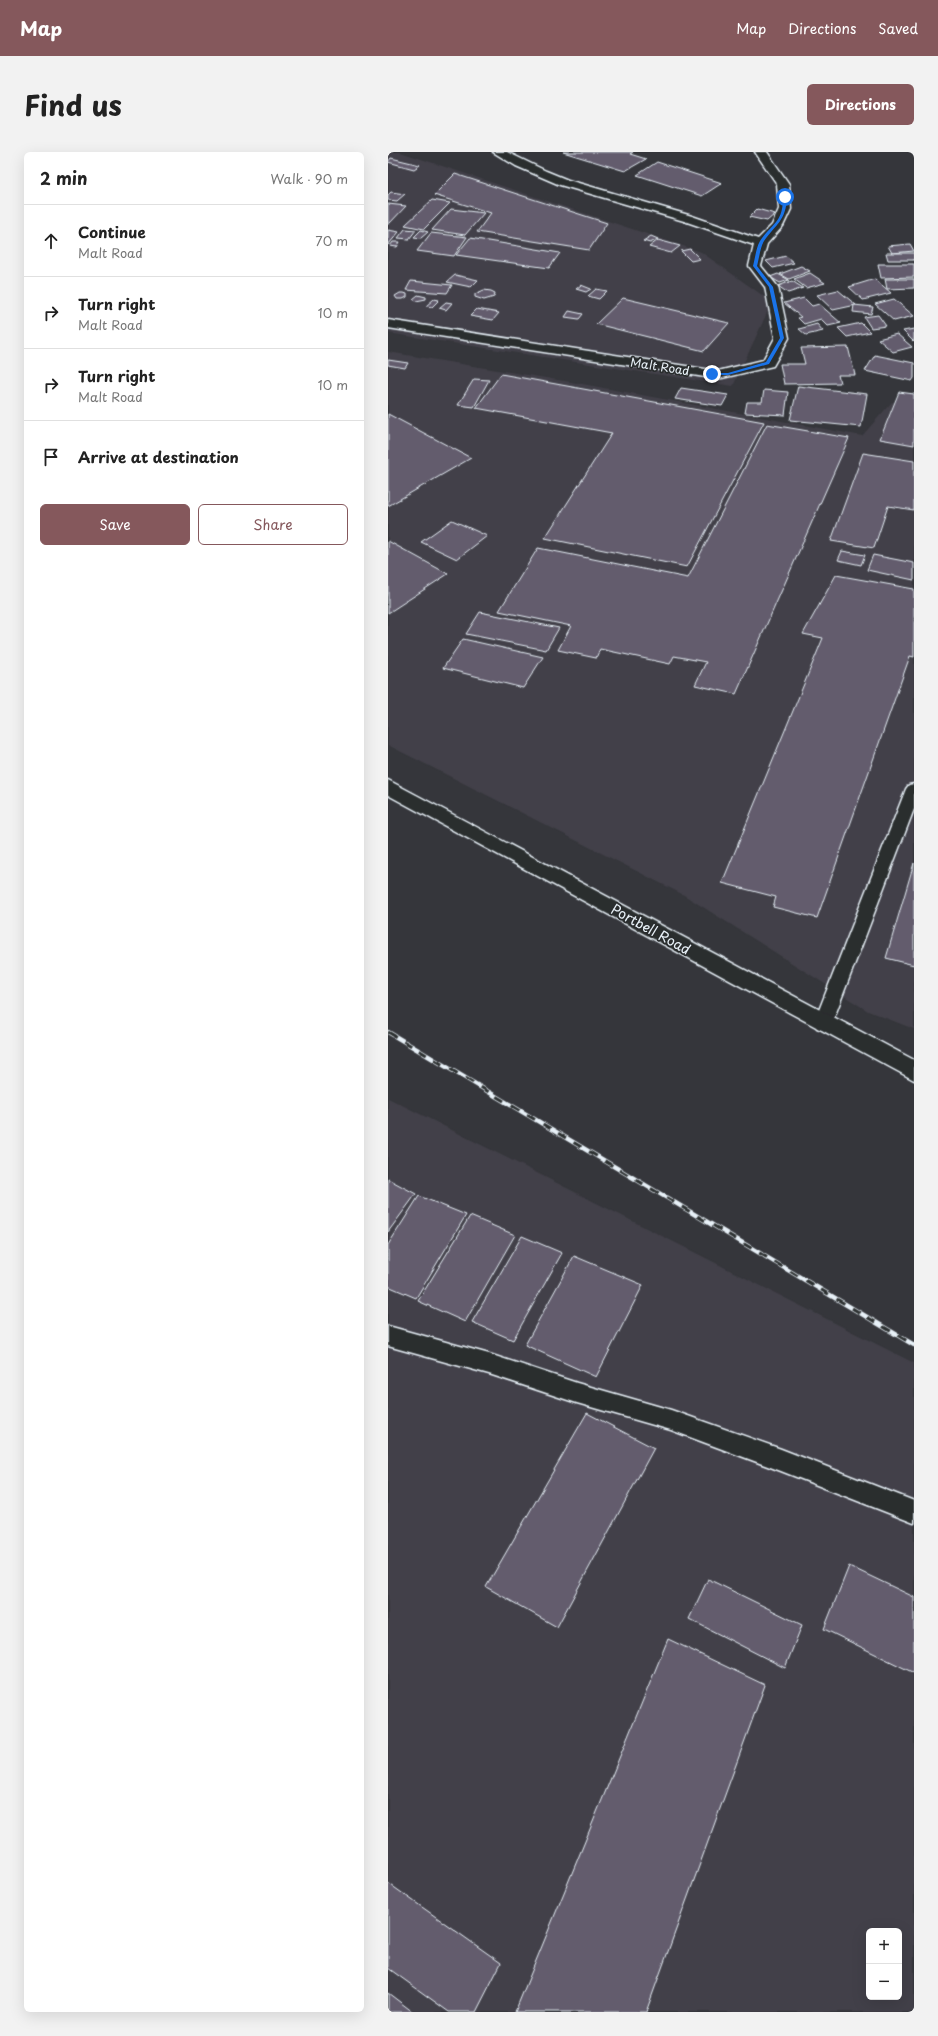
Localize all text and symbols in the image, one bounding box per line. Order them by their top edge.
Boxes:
text: Map [20,14,62,42]
text: Map [736,18,766,39]
text: Directions [788,18,856,39]
text: Saved [878,18,918,39]
text: Find us [24,83,122,126]
button: Directions [807,84,914,125]
text: 2 min [40,165,87,191]
text: Walk · 90 m [271,169,348,188]
route start [776,188,794,206]
text: Continue [78,220,146,243]
icon: ahead [40,230,62,252]
text: 70 m [315,231,348,250]
text: Malt Road [78,243,143,262]
text: Turn right [78,292,155,315]
icon: right [40,302,62,324]
text: 10 m [318,303,348,322]
text: Malt Road [78,315,143,334]
street label: Malt Road [629,352,691,380]
text: Turn right [78,364,155,387]
route end [703,365,721,383]
icon: right [40,374,62,396]
text: 10 m [318,375,348,394]
text: Malt Road [78,387,143,406]
text: Arrive at destination [78,445,239,468]
icon: arrive [40,446,62,468]
button: Save [40,504,190,545]
button: Share [198,504,348,545]
street label: Portbell Road [607,898,695,960]
map controls [866,1928,902,2000]
button: + [866,1928,902,1964]
button: − [866,1964,902,2000]

